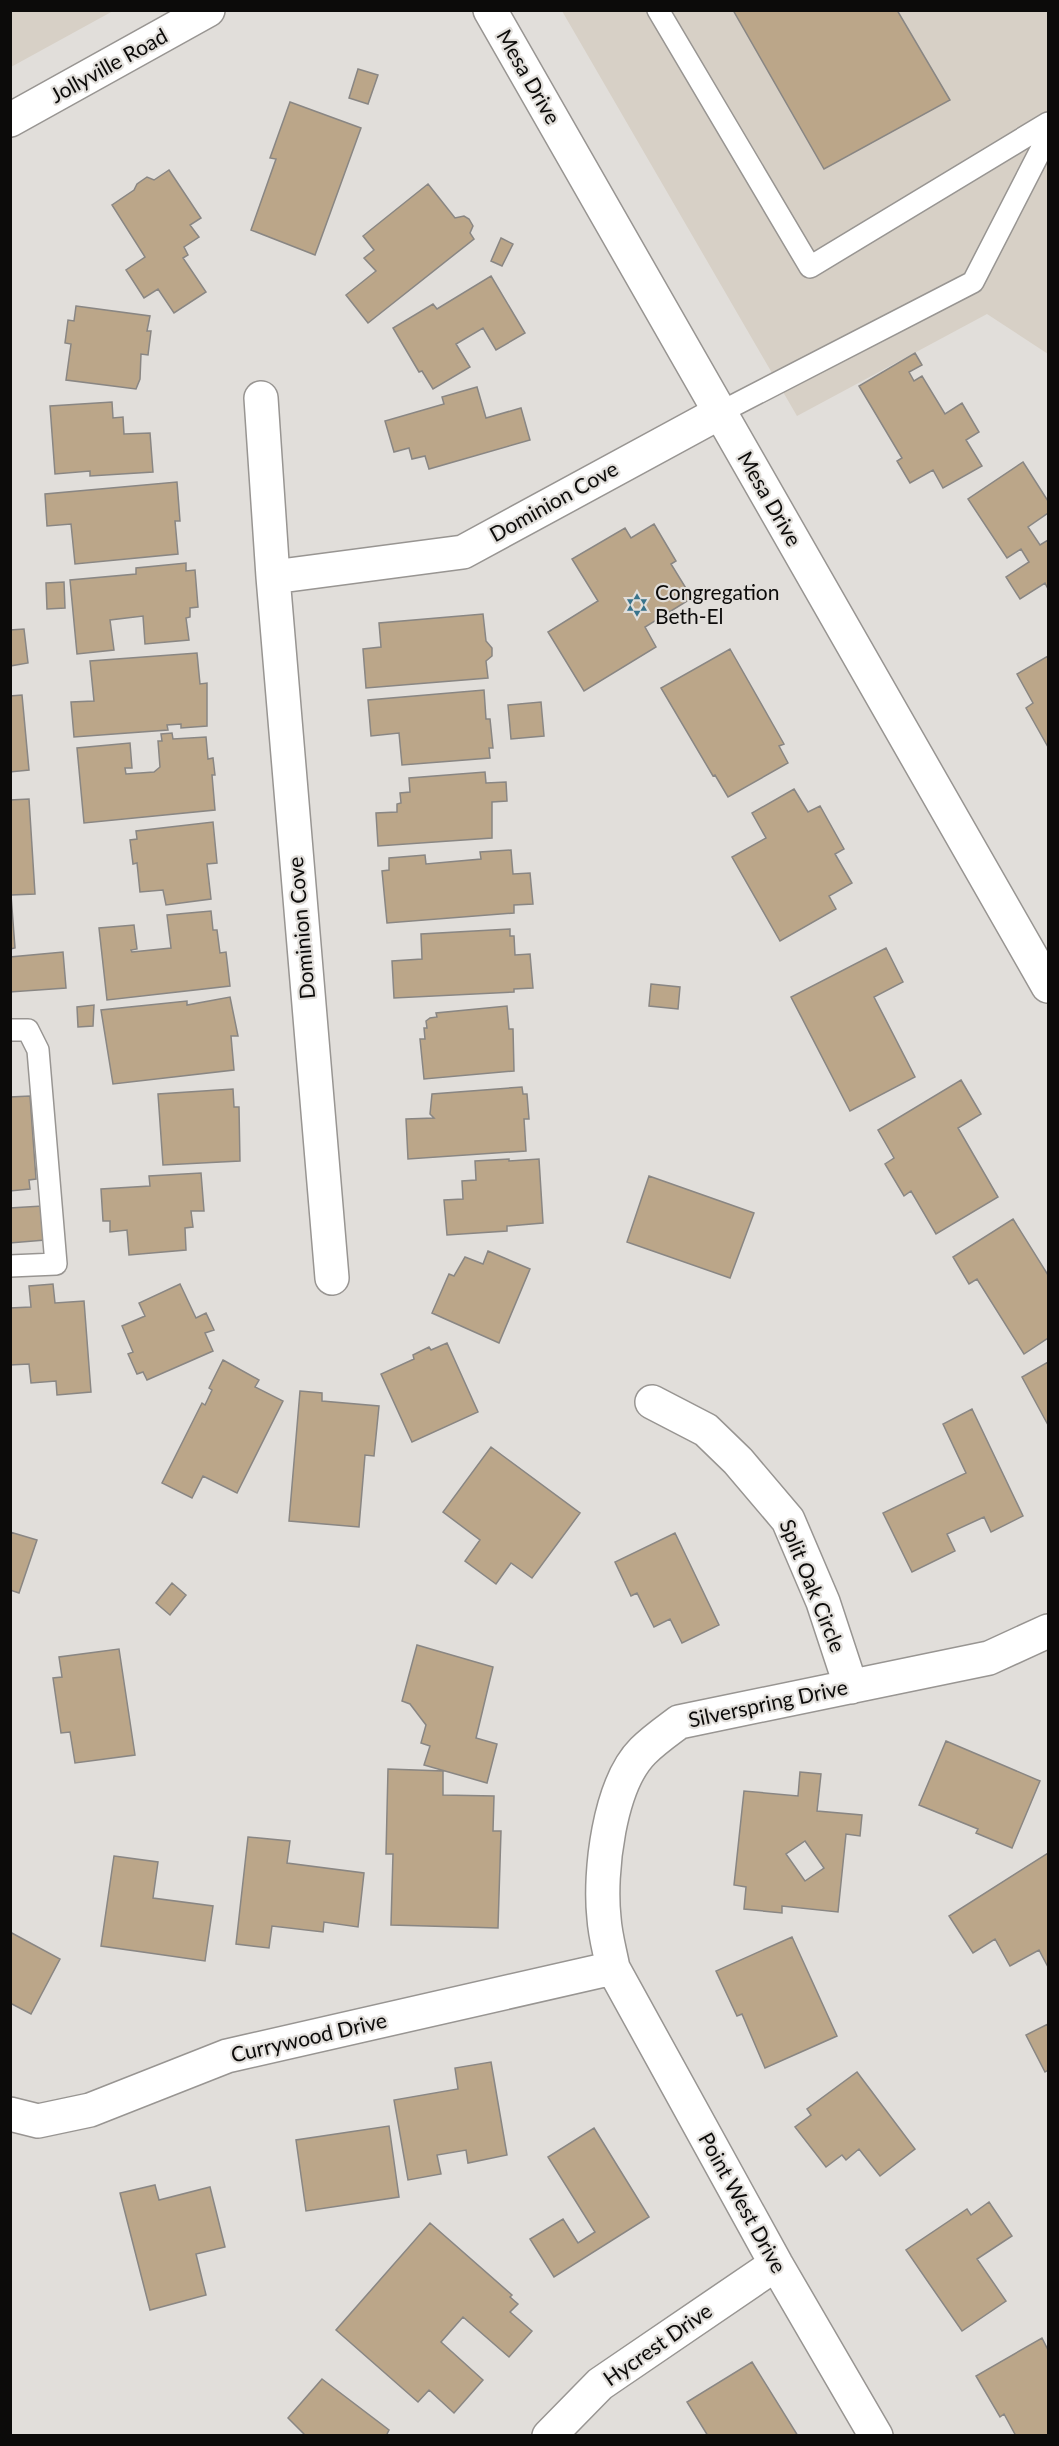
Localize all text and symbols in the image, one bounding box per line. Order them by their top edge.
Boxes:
street label: Jollyville Road [45,22,171,107]
street label: Mesa Drive [492,24,566,128]
street label: Mesa Drive [733,446,807,550]
street label: Dominion Cove [485,455,622,546]
place label: Congregation Beth-El [655,579,779,628]
synagogue icon: Congregation Beth-El [624,592,650,618]
street label: Dominion Cove [282,856,319,1000]
street label: Split Oak Circle [775,1515,851,1656]
street label: Silverspring Drive [686,1673,850,1732]
street label: Currywood Drive [228,2006,389,2067]
street label: Point West Drive [694,2128,792,2277]
street label: Hycrest Drive [598,2297,716,2390]

